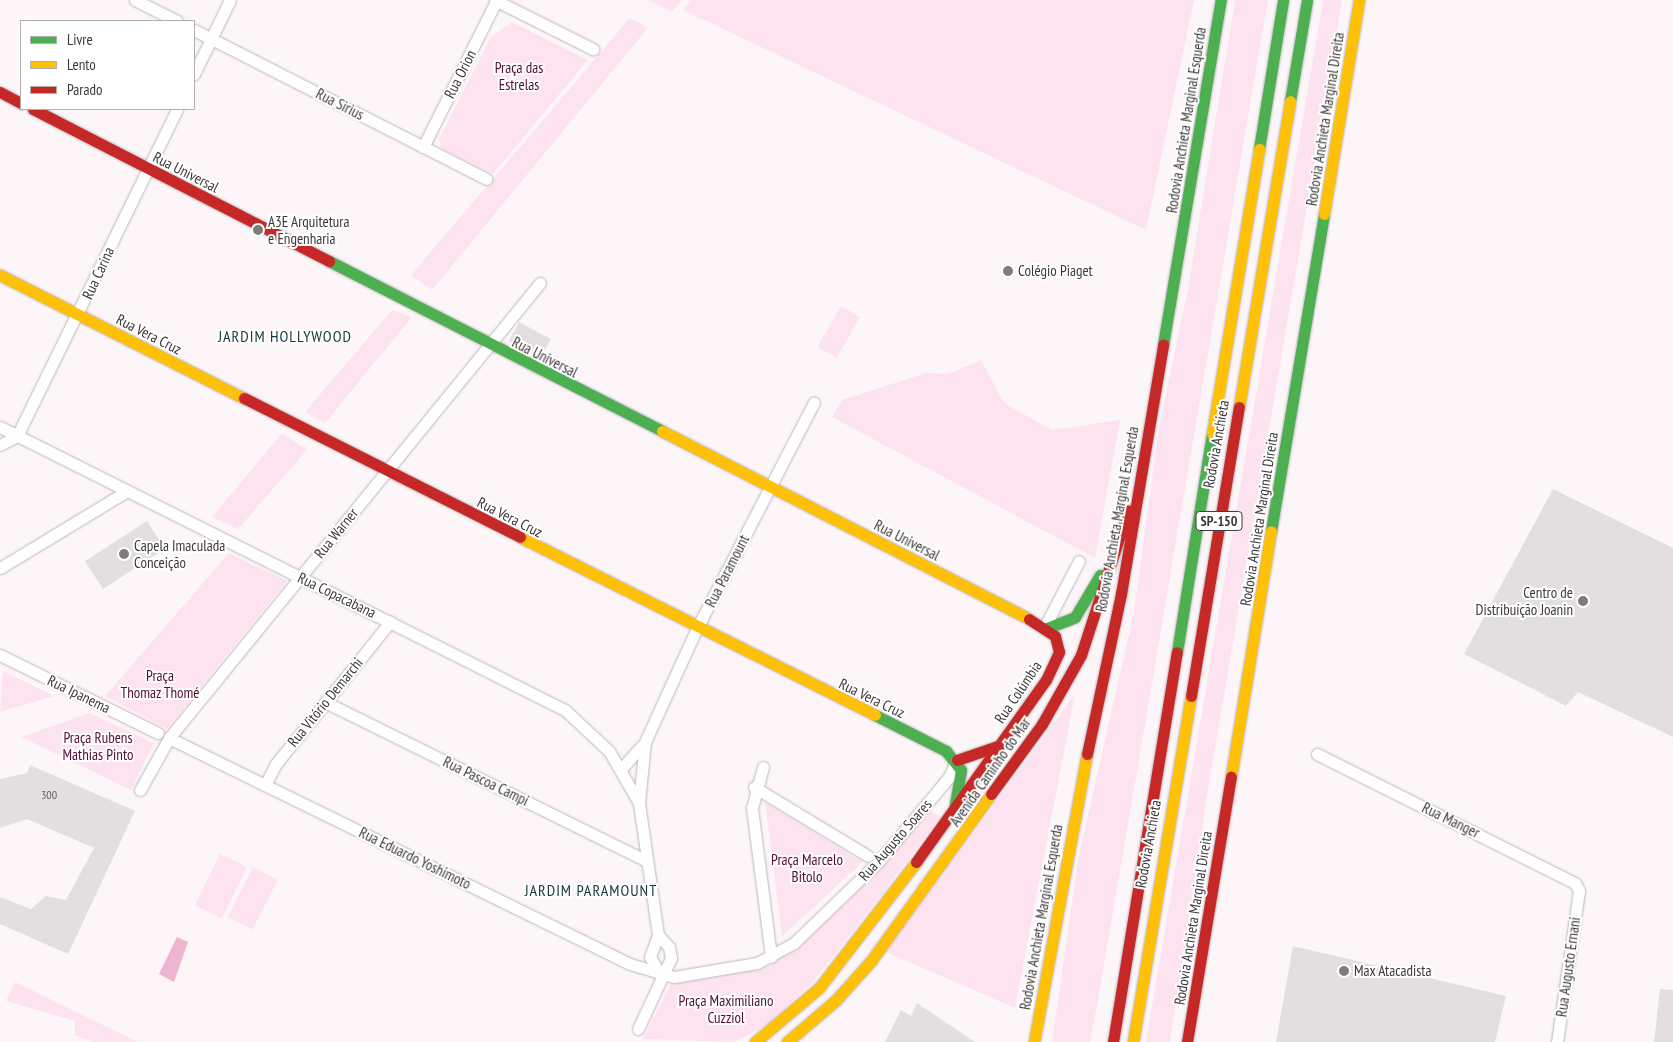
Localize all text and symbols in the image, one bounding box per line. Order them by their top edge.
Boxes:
legend [20,20,195,110]
street label: Rodovia Anchieta Marginal Esquerda [1162,26,1210,214]
text: Livre [67,30,93,49]
street label: Rodovia Anchieta Marginal Direita [1302,31,1348,207]
street label: Rua Orion [440,47,480,101]
text: Lento [67,55,96,74]
park label: Praça das Estrelas [495,58,543,93]
text: Parado [67,80,102,99]
street label: Rua Sirius [313,84,367,124]
street label: Rua Universal [150,148,222,196]
place label: A3E Arquitetura e Engenharia [268,212,350,247]
marker: A3E Arquitetura e Engenharia [252,224,264,236]
street label: Rua Carina [78,244,118,302]
place label: Colégio Piaget [1018,262,1093,280]
marker: Colégio Piaget [1002,265,1014,277]
street label: Rua Vera Cruz [113,310,185,358]
district label: JARDIM HOLLYWOOD [216,326,354,346]
street label: Rua Universal [509,333,581,381]
street label: Rodovia Anchieta [1199,398,1233,490]
street label: Rodovia Anchieta Marginal Esquerda [1092,425,1142,613]
street label: Rodovia Anchieta Marginal Direita [1236,431,1282,607]
street label: Rua Vera Cruz [474,493,546,541]
street label: Rua Warner [310,504,362,562]
road number: SP-150 [1195,510,1243,532]
street label: Rua Universal [871,516,943,564]
street label: Rua Paramount [701,532,753,610]
place label: Capela Imaculada Conceição [134,536,225,571]
marker: Capela Imaculada Conceição [118,548,130,560]
street label: Rua Copacabana [295,568,379,622]
place label: Centro de Distribuíção Joanin [1476,583,1573,618]
marker: Centro de Distribuíção Joanin [1577,595,1589,607]
street label: Rua Vitório Demarchi [283,654,367,750]
street label: Rua Colúmbia [991,657,1045,727]
park label: Praça Thomaz Thomé [120,666,200,701]
street label: Rua Ipanema [45,671,113,717]
street label: Rua Vera Cruz [836,674,908,722]
street label: Avenida Caminho do Mar [946,714,1034,830]
park label: Praça Rubens Mathias Pinto [63,728,133,763]
street label: Rua Pascoa Campi [440,752,532,810]
house number: 300 [41,788,57,802]
street label: Rua Augusto Soares [855,795,935,885]
street label: Rodovia Anchieta [1131,798,1165,890]
street label: Rua Manger [1419,798,1483,842]
street label: Rua Eduardo Yoshimoto [356,823,474,893]
street label: Rodovia Anchieta Marginal Esquerda [1016,823,1066,1011]
street label: Rodovia Anchieta Marginal Direita [1170,830,1216,1006]
park label: Praça Marcelo Bitolo [771,850,843,885]
district label: JARDIM PARAMOUNT [523,880,659,900]
street label: Rua Augusto Ernani [1552,916,1584,1018]
place label: Max Atacadista [1354,962,1432,980]
marker: Max Atacadista [1338,965,1350,977]
park label: Praça Maximiliano Cuzziol [679,991,773,1026]

